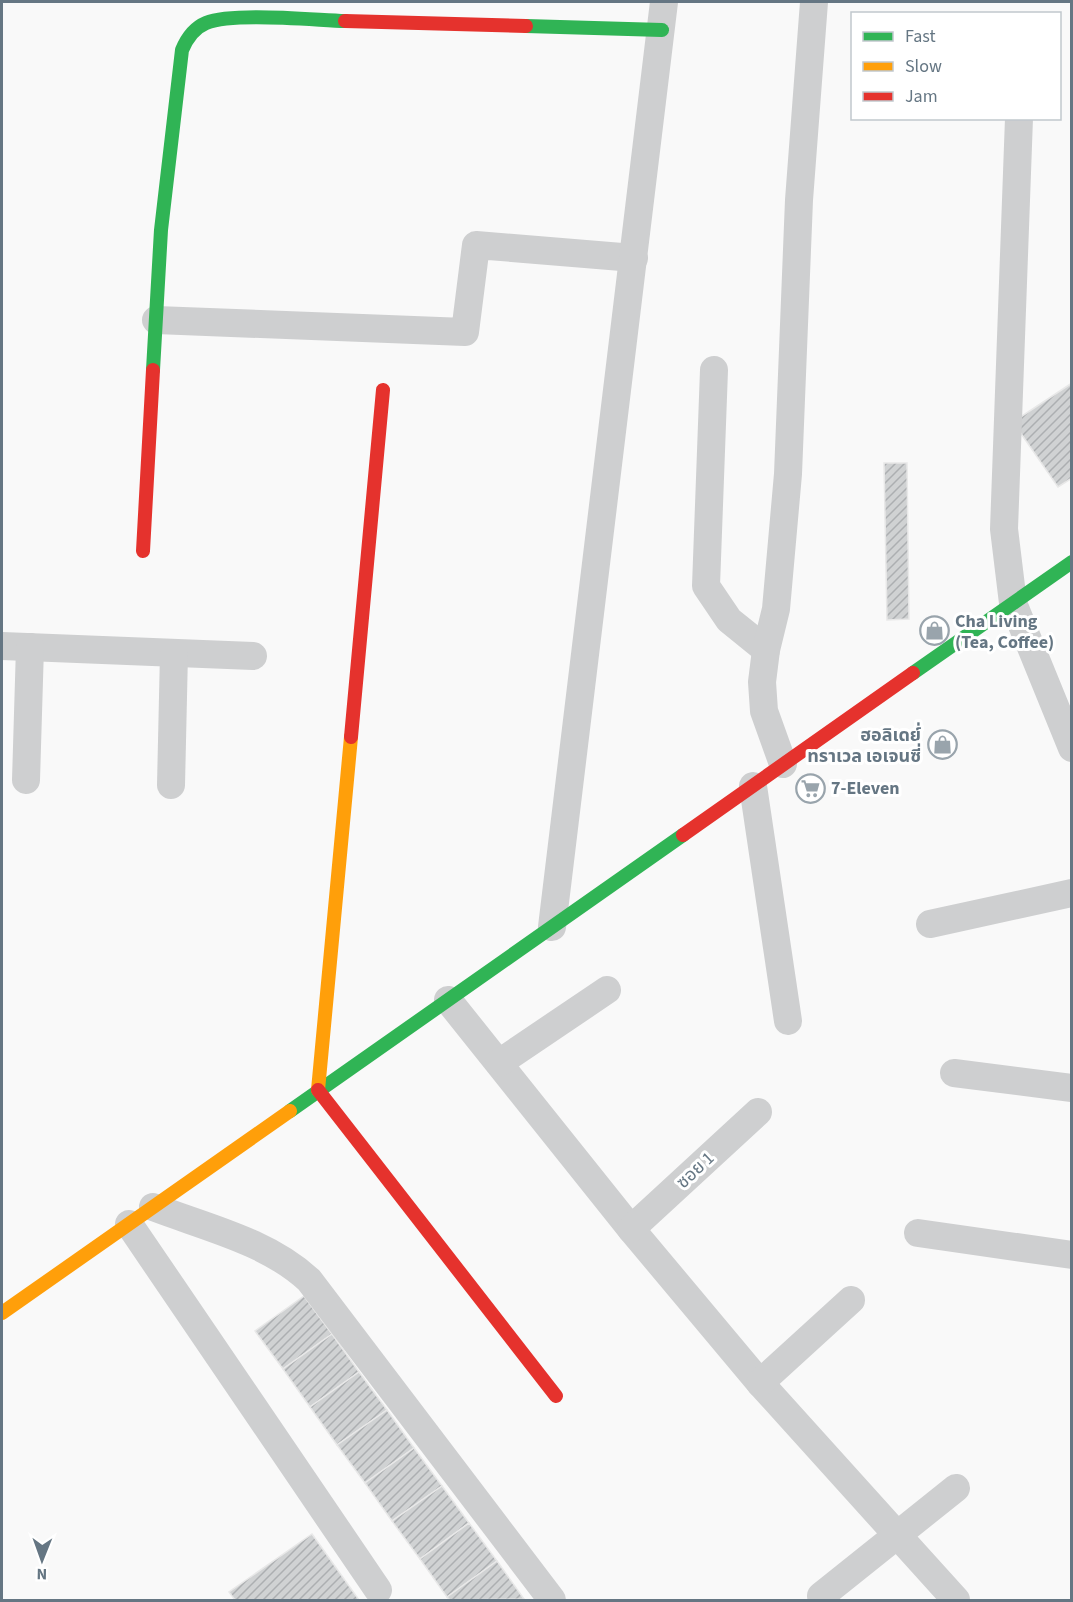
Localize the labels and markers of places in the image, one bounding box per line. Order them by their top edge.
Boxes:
place label: Cha Living (Tea, Coffee) [955,609,1054,655]
shop icon: Cha Living (Tea, Coffee) [918,615,950,647]
place label: ฮอลิเดย์่ ทราเวล เอเจนซี่ [807,722,921,769]
shop icon: ฮอลิเดย์่ ทราเวล เอเจนซี่ [926,729,958,761]
supermarket icon: 7-Eleven [794,772,826,804]
place label: 7-Eleven [831,776,900,801]

